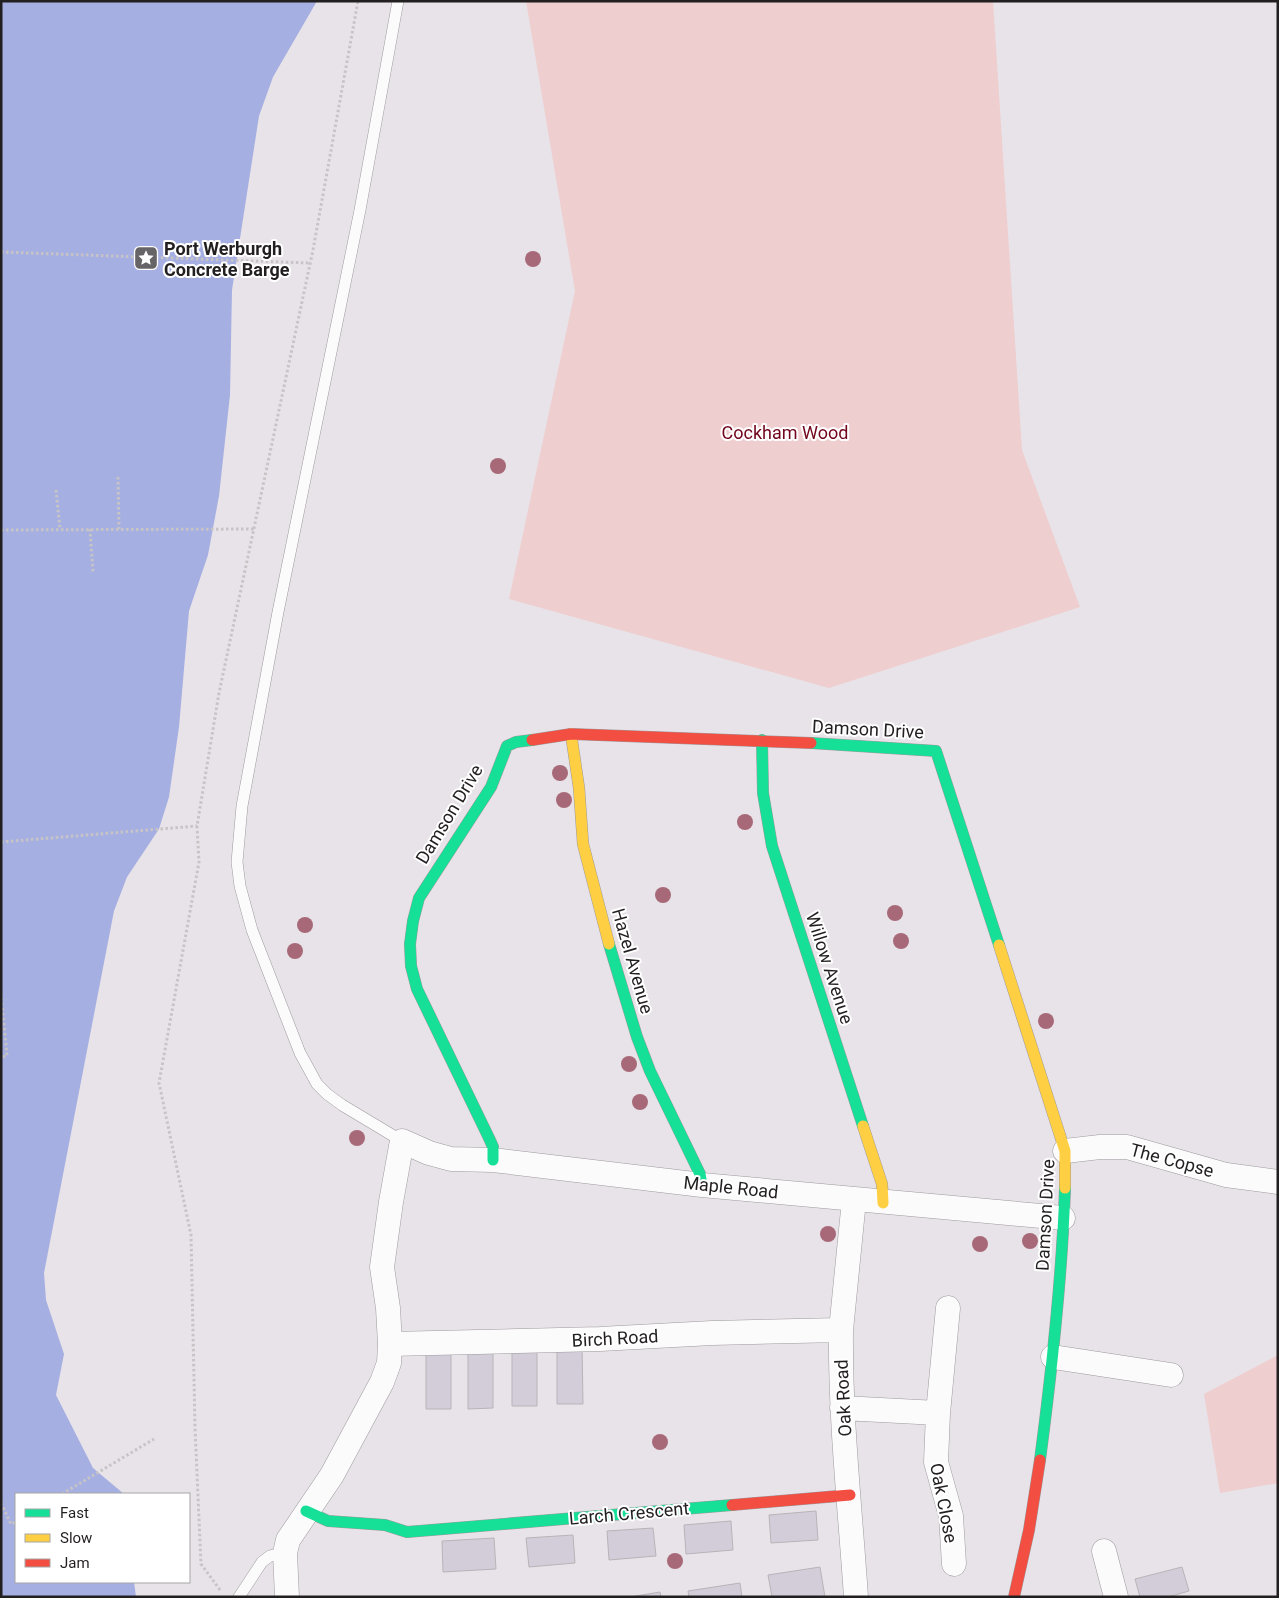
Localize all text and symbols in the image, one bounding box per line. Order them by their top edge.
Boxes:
place label: Port Werburgh Concrete Barge [164,238,290,280]
place icon: Port Werburgh Concrete Barge [133,245,159,271]
park label: Cockham Wood [722,422,848,443]
street label: Damson Drive [812,716,924,742]
street label: Damson Drive [411,761,487,867]
street label: Hazel Avenue [608,906,658,1016]
street label: Willow Avenue [802,909,858,1027]
street label: The Copse [1128,1139,1216,1181]
street label: Damson Drive [1032,1159,1058,1271]
street label: Maple Road [683,1172,779,1202]
street label: Birch Road [571,1325,659,1351]
street label: Oak Road [830,1359,856,1437]
street label: Oak Close [926,1461,962,1545]
legend [15,1493,190,1583]
street label: Larch Crescent [568,1497,690,1529]
text: Fast [60,1504,89,1522]
text: Slow [60,1529,92,1547]
text: Jam [60,1554,90,1572]

